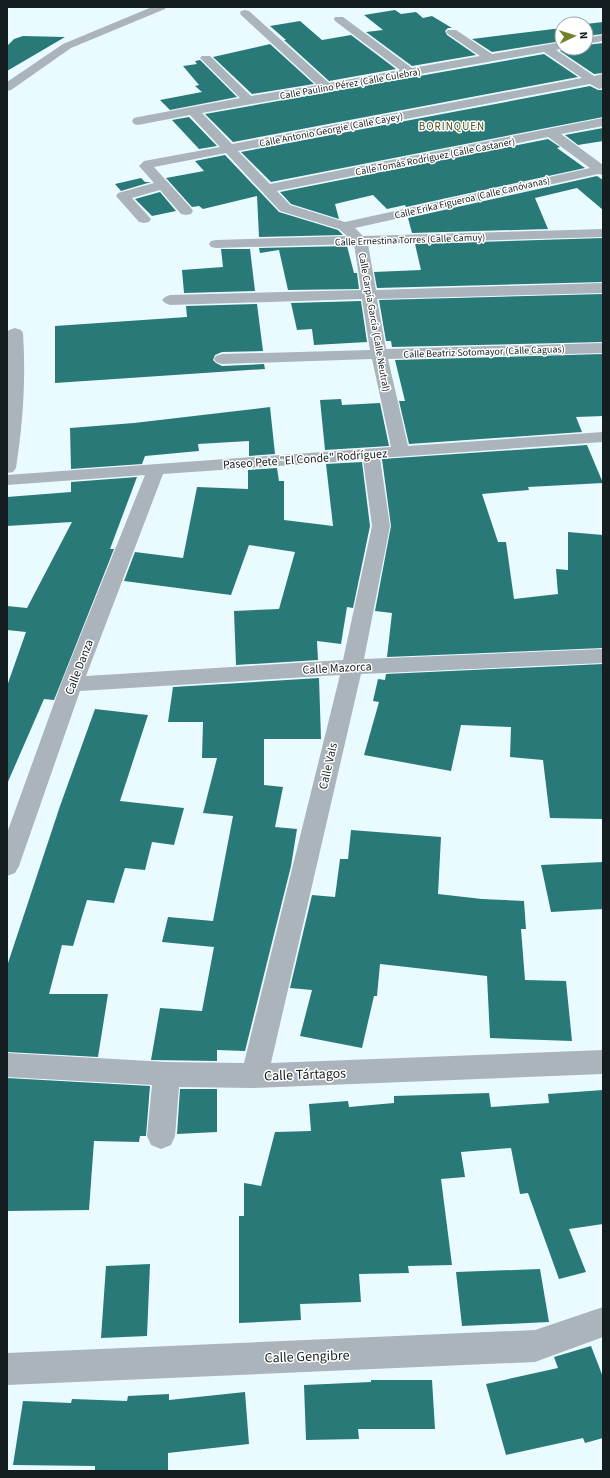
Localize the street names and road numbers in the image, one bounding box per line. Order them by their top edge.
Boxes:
street label: Calle Paulino Pérez (Calle Culebra) [279,65,422,103]
street label: Calle Antonio Georgie (Calle Cayey) [258,109,404,151]
street label: Calle Tomás Rodríguez (Calle Castaner) [354,135,516,179]
street label: Calle Erika Figueroa (Calle Canóvanas) [393,173,551,223]
street label: Calle Ernestina Torres (Calle Camuy) [335,230,485,250]
street label: Calle Carpía García (Calle Neutral) [355,252,393,393]
street label: Calle Beatriz Sotomayor (Calle Caguas) [403,342,565,362]
street label: Paseo Pete "El Conde" Rodríguez [222,445,388,474]
street label: Calle Danza [61,637,98,697]
street label: Calle Mazorca [302,658,372,679]
street label: Calle Vals [315,741,342,791]
street label: Calle Tártagos [264,1064,347,1086]
street label: Calle Gengibre [264,1346,350,1368]

